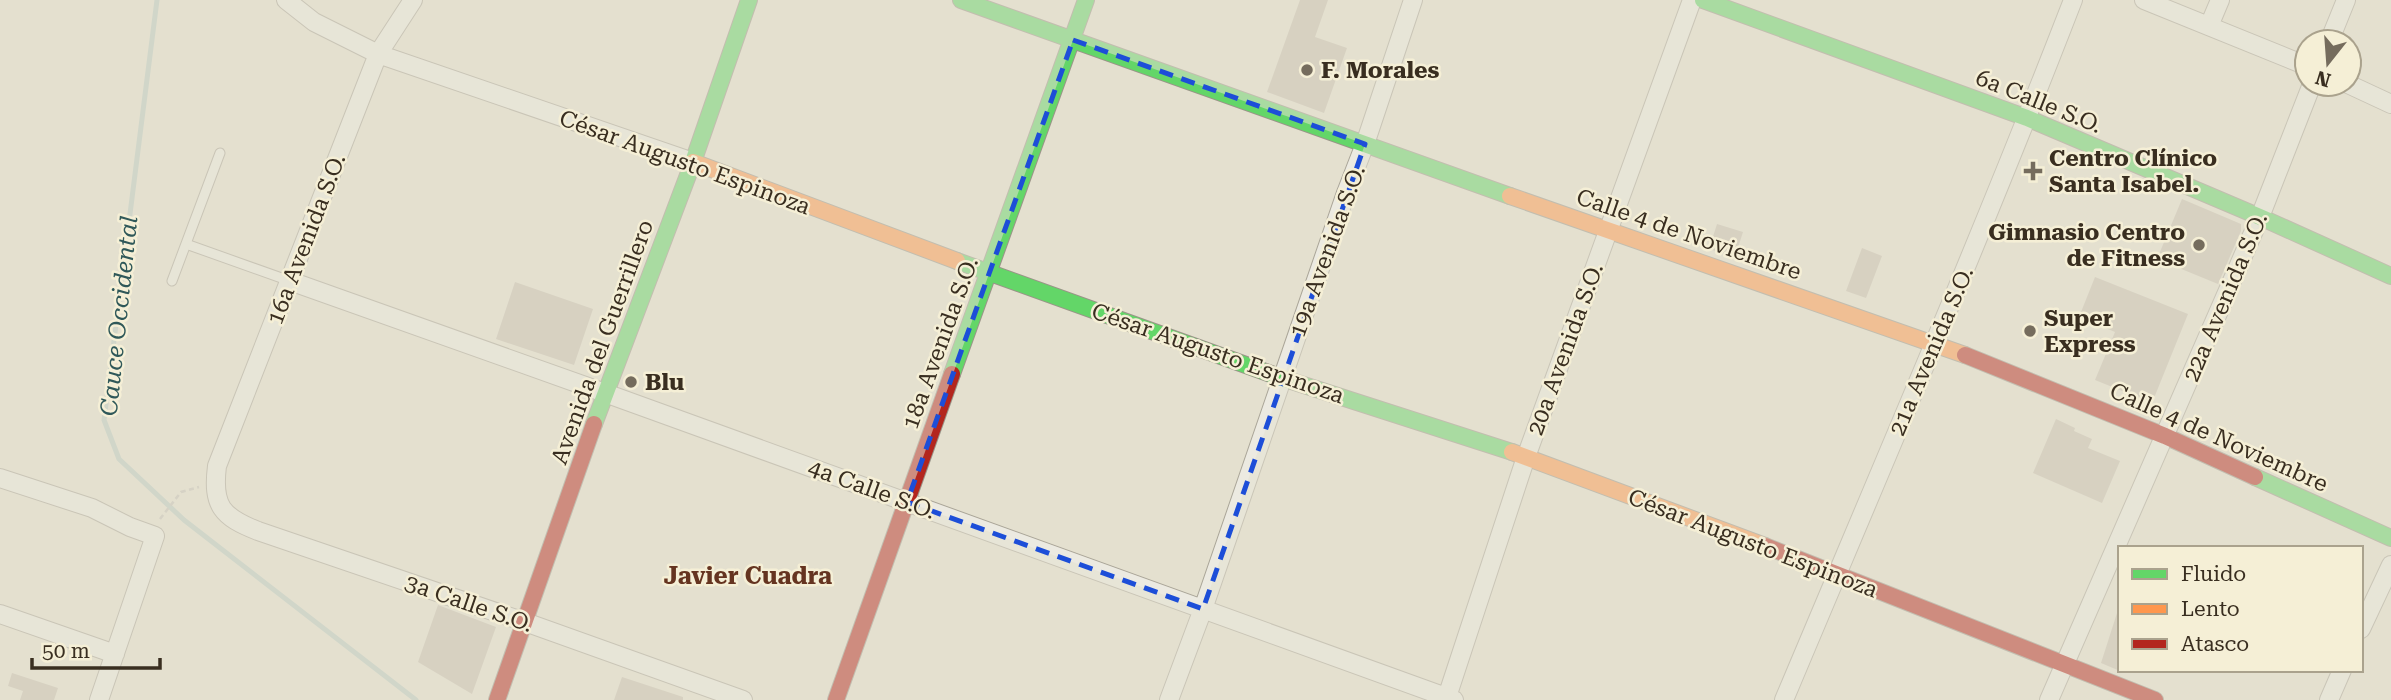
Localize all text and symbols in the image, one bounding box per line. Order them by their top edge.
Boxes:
north arrow [2293,28,2363,98]
place label: F. Morales [1321,57,1439,84]
marker: F. Morales [1299,62,1315,78]
street label: 6a Calle S.O. [1972,64,2106,139]
text: N [2312,66,2334,92]
street label: César Augusto Espinoza [556,104,814,221]
place label: Centro Clínico Santa Isabel. [2049,145,2217,198]
street label: 16a Avenida S.O. [261,150,351,328]
marker: Centro Clínico Santa Isabel. [2023,161,2043,181]
street label: 19a Avenida S.O. [1284,162,1371,341]
street label: Calle 4 de Noviembre [1573,183,1805,286]
street label: 22a Avenida S.O. [2178,209,2273,386]
water label: Cauce Occidental [95,215,143,417]
street label: Avenida del Guerrillero [546,216,659,468]
place label: Gimnasio Centro de Fitness [1988,219,2185,272]
marker: Gimnasio Centro de Fitness [2191,237,2207,253]
street label: 18a Avenida S.O. [897,254,984,433]
street label: 20a Avenida S.O. [1522,260,1609,439]
street label: 21a Avenida S.O. [1884,263,1979,440]
street label: César Augusto Espinoza [1088,298,1348,410]
place label: Super Express [2044,305,2136,358]
marker: Super Express [2022,323,2038,339]
place label: Blu [645,369,684,396]
marker: Blu [623,374,639,390]
street label: Calle 4 de Noviembre [2106,377,2332,498]
street label: 4a Calle S.O. [804,454,939,525]
street label: César Augusto Espinoza [1624,483,1882,604]
legend [2118,546,2363,672]
district label: Javier Cuadra [664,562,832,590]
text: Fluido [2181,562,2246,586]
street label: 3a Calle S.O. [401,569,536,638]
text: Lento [2181,597,2240,621]
scale bar [32,626,159,670]
text: Atasco [2181,632,2249,656]
text: 50 m [42,639,90,663]

